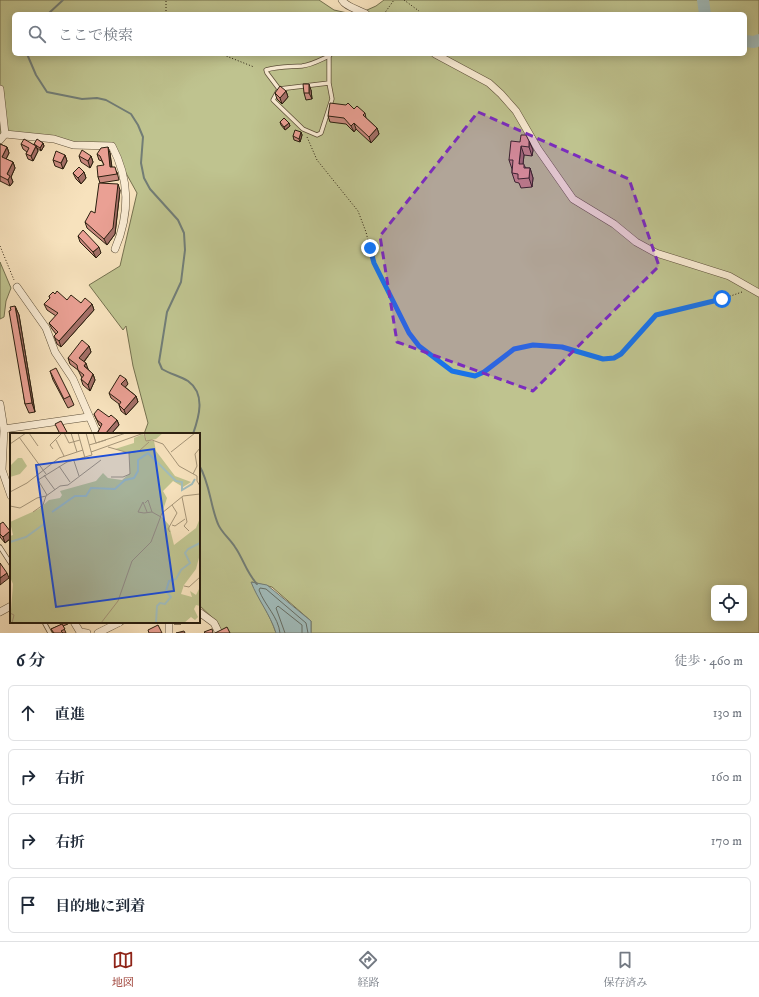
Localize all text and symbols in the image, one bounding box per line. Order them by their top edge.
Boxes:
search box [12,12,747,56]
icon: search [26,23,48,45]
text: ここで検索 [58,26,133,45]
route end [361,239,379,257]
route start [713,290,731,308]
inset map [10,433,200,623]
map controls [711,585,747,621]
button: locate [711,585,747,621]
text: 6 分 [16,650,46,672]
text: 徒歩 · 460 m [674,653,743,669]
icon: ahead [17,702,39,724]
text: 直進 [55,705,85,724]
text: 130 m [713,705,742,721]
icon: right [17,766,39,788]
text: 右折 [55,769,85,788]
text: 160 m [711,769,742,785]
icon: right [17,830,39,852]
text: 右折 [55,833,85,852]
text: 170 m [711,833,742,849]
icon: arrive [17,894,39,916]
text: 目的地に到着 [55,897,145,916]
tab: 地図 [112,949,134,990]
tab: 経路 [357,949,379,990]
tab: 保存済み [603,949,647,990]

